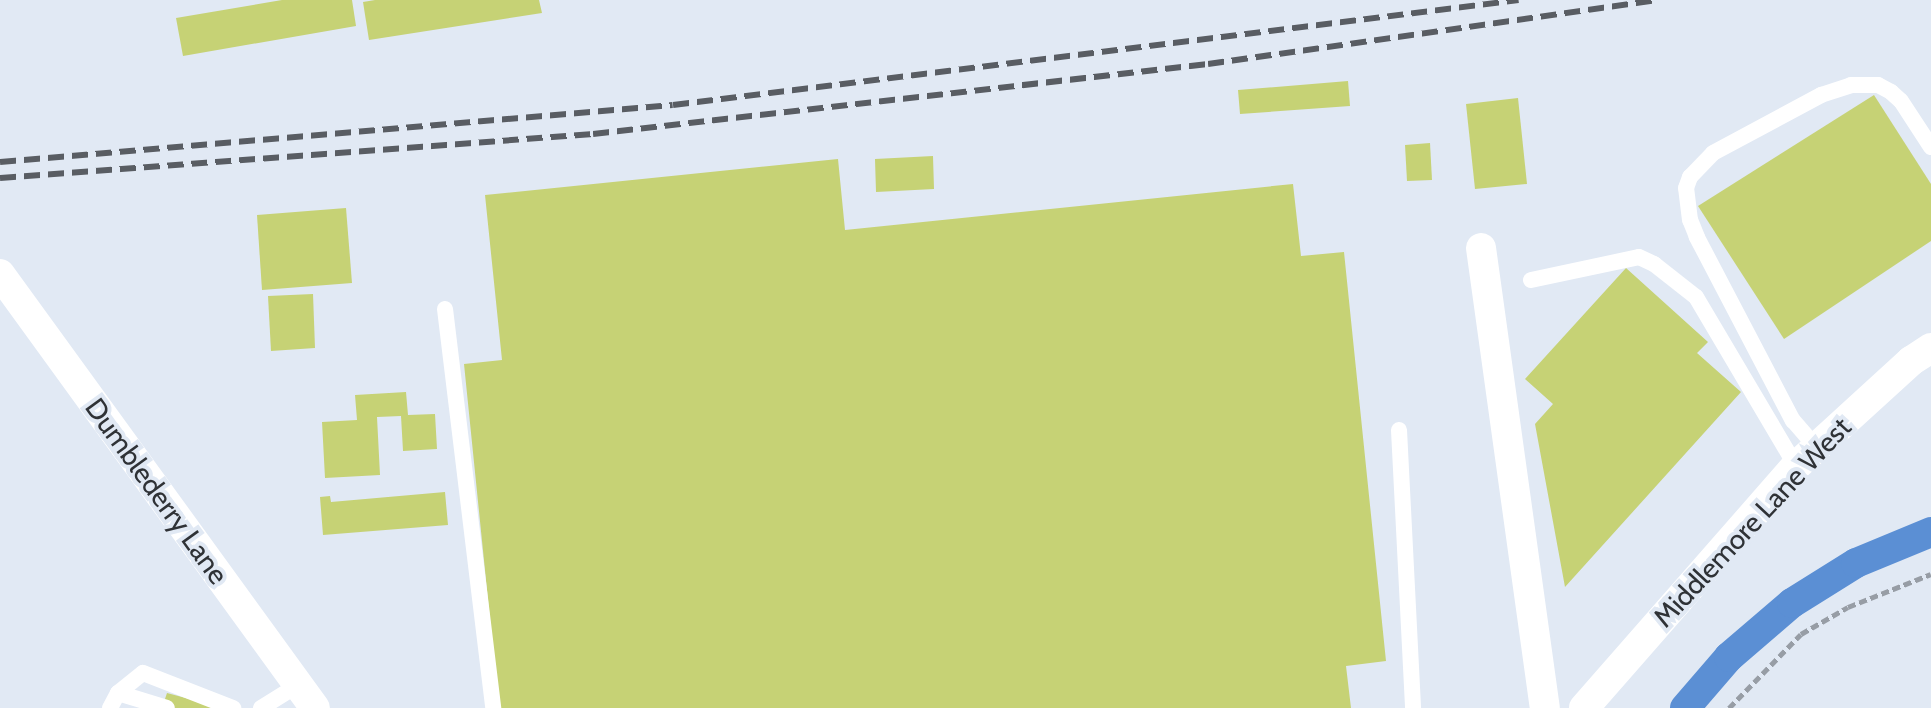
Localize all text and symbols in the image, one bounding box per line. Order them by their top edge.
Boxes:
street label: Dumblederry Lane [78,392,236,590]
street label: Middlemore Lane West [1646,410,1858,634]

